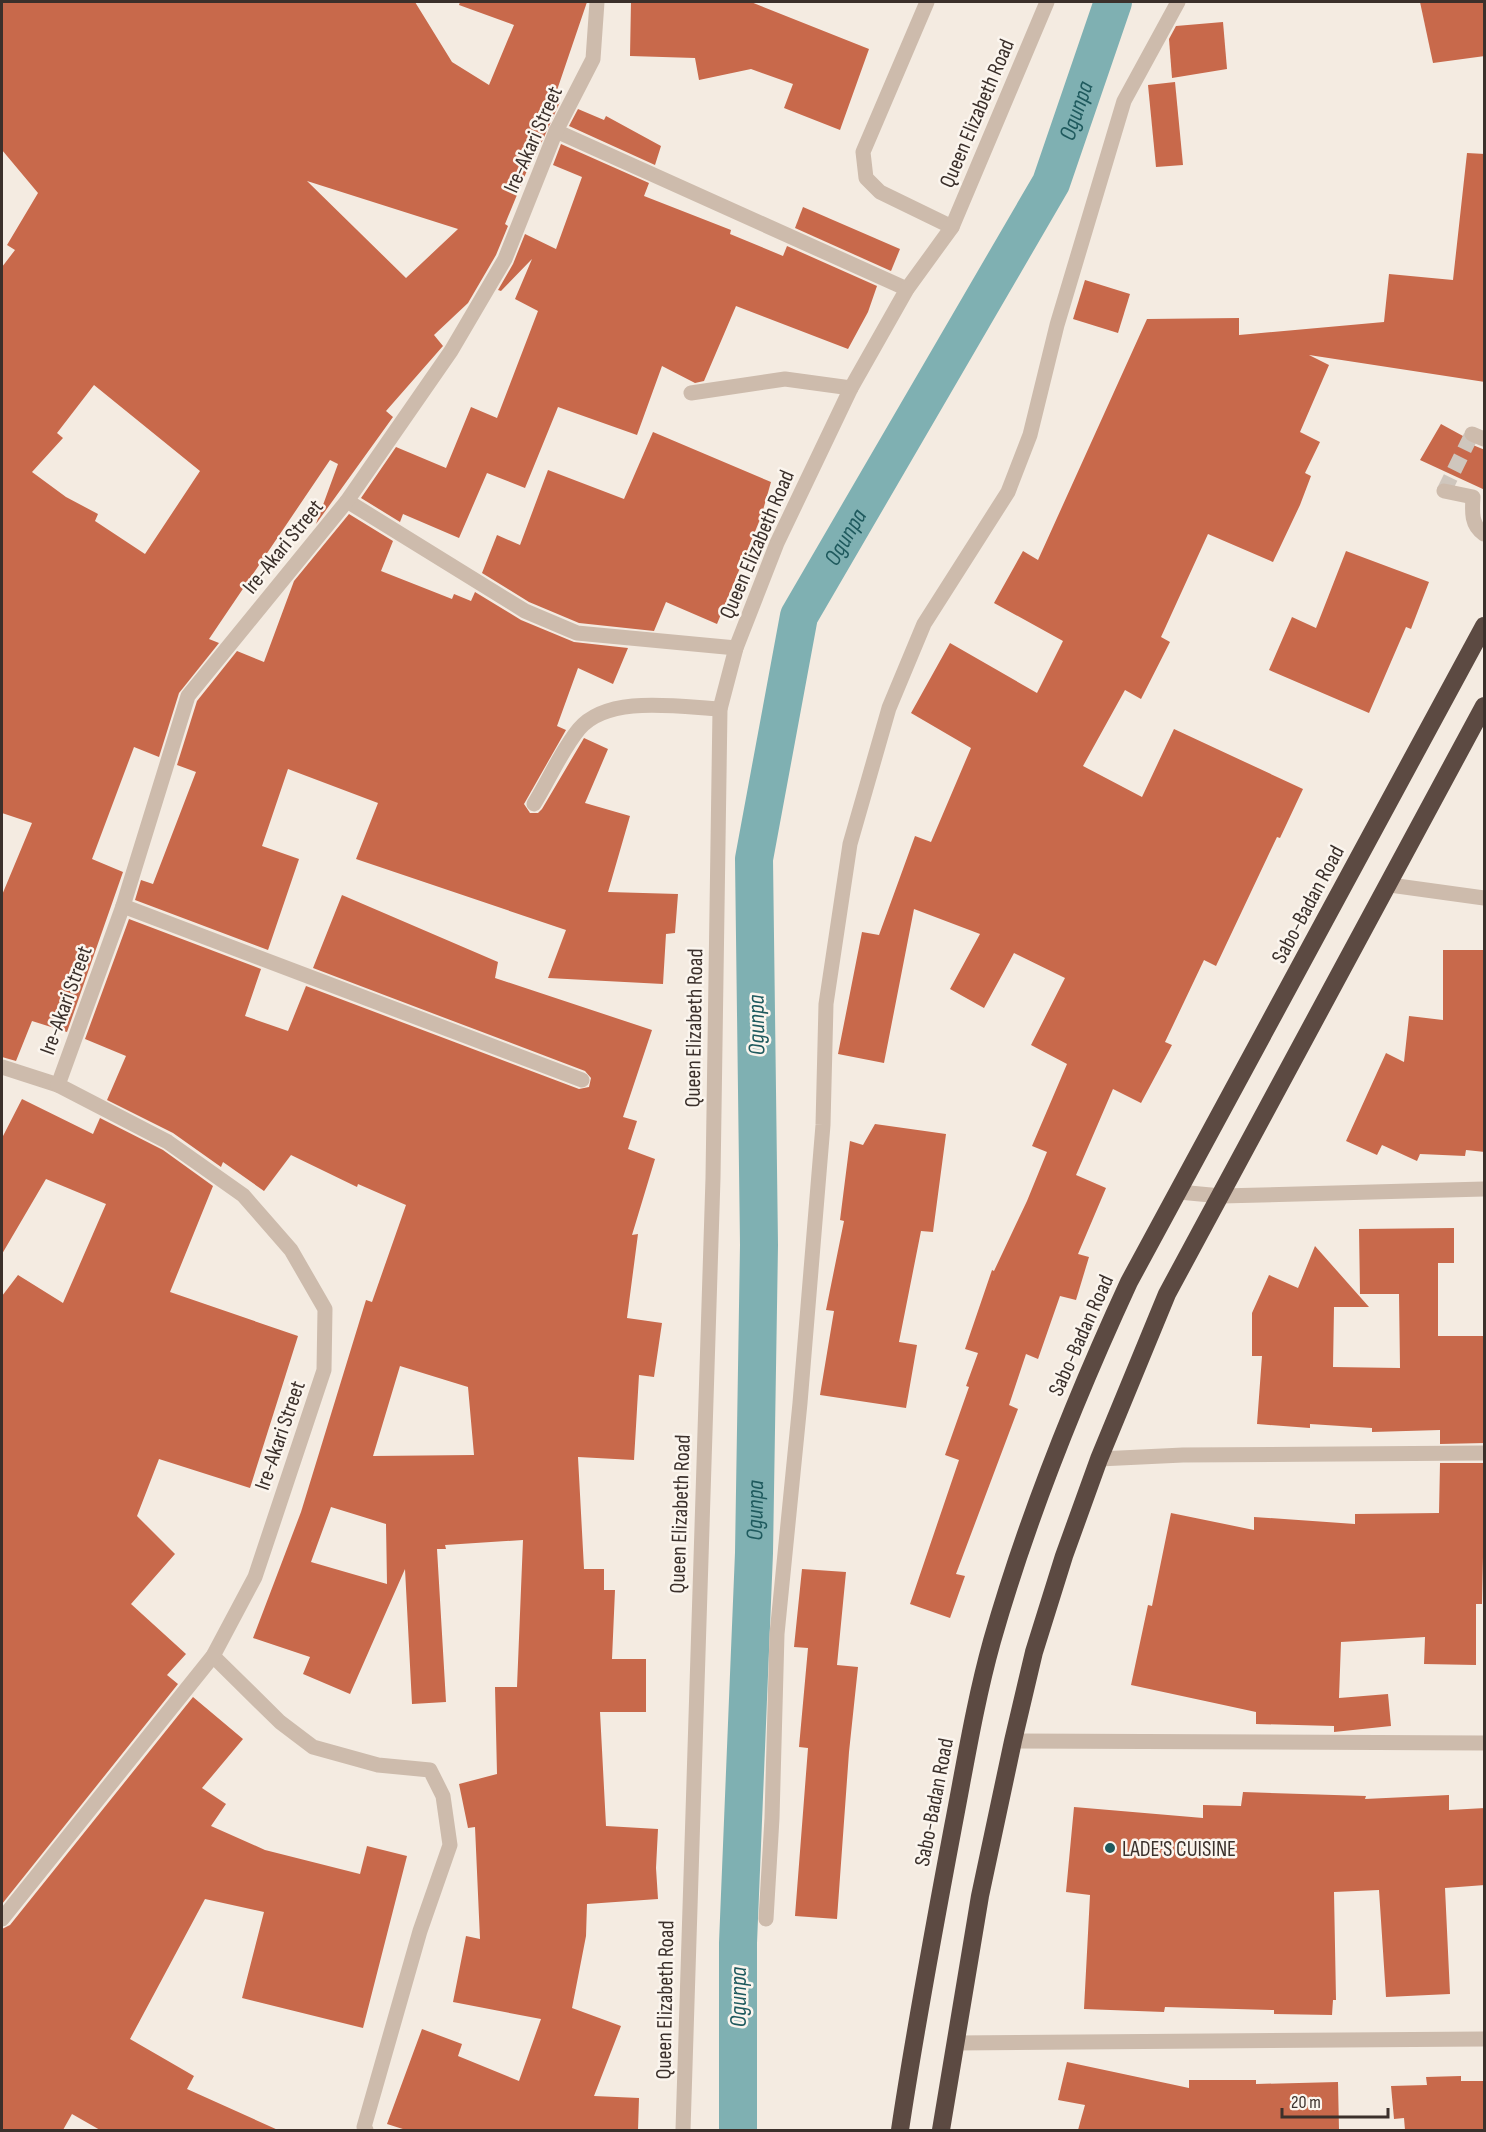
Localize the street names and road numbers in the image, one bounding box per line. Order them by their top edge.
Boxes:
street label: Queen Elizabeth Road [934,35,1021,192]
street label: Ire-Akari Street [498,82,569,197]
street label: Queen Elizabeth Road [714,466,801,623]
street label: Ire-Akari Street [237,494,330,600]
street label: Sabo-Badan Road [1266,841,1351,968]
street label: Ire-Akari Street [34,942,99,1059]
street label: Queen Elizabeth Road [680,948,709,1108]
street label: Sabo-Badan Road [1043,1271,1120,1400]
street label: Ire-Akari Street [249,1377,312,1494]
street label: Queen Elizabeth Road [664,1434,697,1594]
street label: Sabo-Badan Road [909,1736,960,1869]
street label: Queen Elizabeth Road [651,1920,680,2080]

